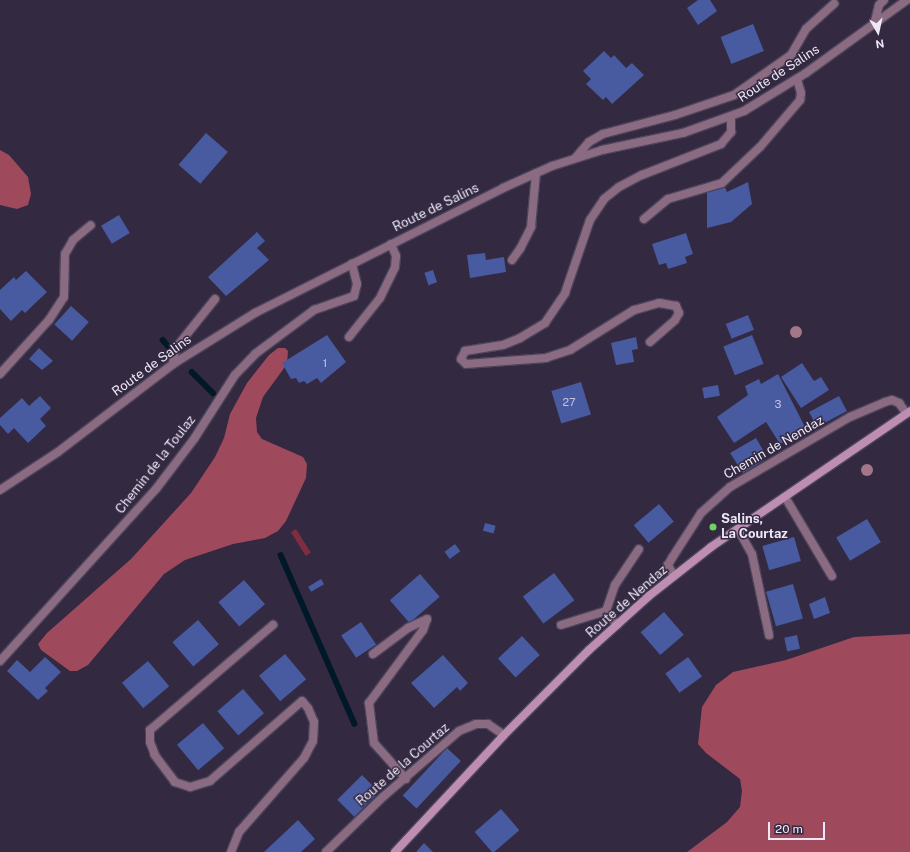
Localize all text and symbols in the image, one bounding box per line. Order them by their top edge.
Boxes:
north arrow [858,12,898,52]
text: N [875,37,885,50]
street label: Route de Salins [735,42,823,106]
street label: Route de Salins [390,180,482,236]
street label: Route de Salins [109,332,195,400]
house number: 1 [323,356,327,370]
house number: 27 [562,395,576,409]
house number: 3 [775,397,781,411]
street label: Chemin de la Toulaz [113,413,199,517]
street label: Chemin de Nendaz [721,413,827,483]
place label: Salins, La Courtaz [721,512,788,543]
marker: Salins, La Courtaz [708,522,718,532]
street label: Route de Nendaz [583,562,671,642]
street label: Route de la Courtaz [353,720,453,810]
scale bar [770,814,827,840]
text: 20 m [775,822,803,836]

